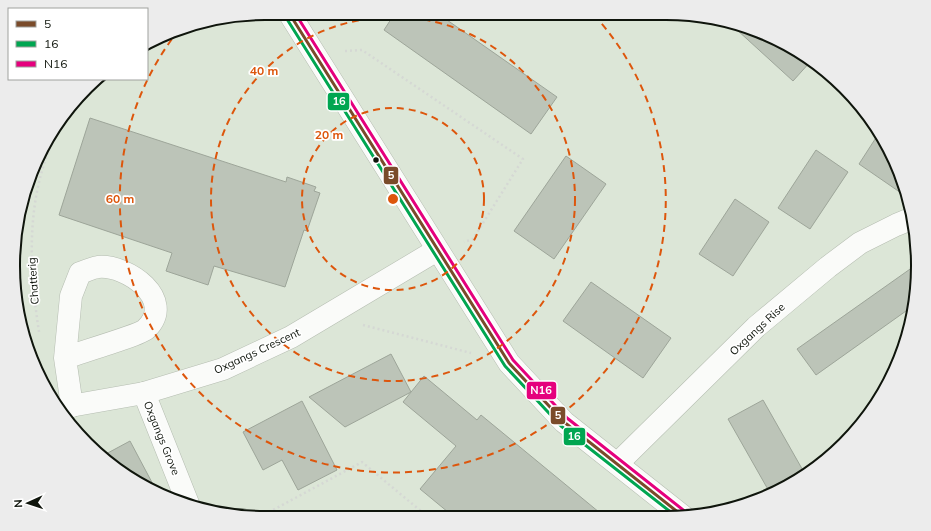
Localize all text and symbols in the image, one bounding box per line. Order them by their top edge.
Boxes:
legend [8,8,148,80]
text: 5 [44,16,51,31]
text: 16 [44,36,58,51]
text: N16 [44,56,67,71]
text: 40 m [250,63,278,78]
line badge: 16 [327,92,350,111]
text: 16 [332,94,346,108]
text: 20 m [315,127,343,142]
unlabelled marker [371,155,381,165]
line badge: 5 [383,166,399,185]
text: 5 [388,168,395,182]
text: 60 m [106,191,134,206]
centre of rings [386,192,400,206]
street label: Chatterig [24,257,42,305]
street label: Oxgangs Rise [726,300,788,358]
street label: Oxgangs Crescent [212,325,302,377]
line badge: N16 [526,381,557,400]
text: N16 [530,383,552,397]
street label: Oxgangs Grove [141,399,183,477]
line badge: 5 [550,406,566,425]
text: 5 [555,408,562,422]
line badge: 16 [563,427,586,446]
text: 16 [567,429,581,443]
north arrow [8,483,48,523]
text: N [11,499,25,508]

